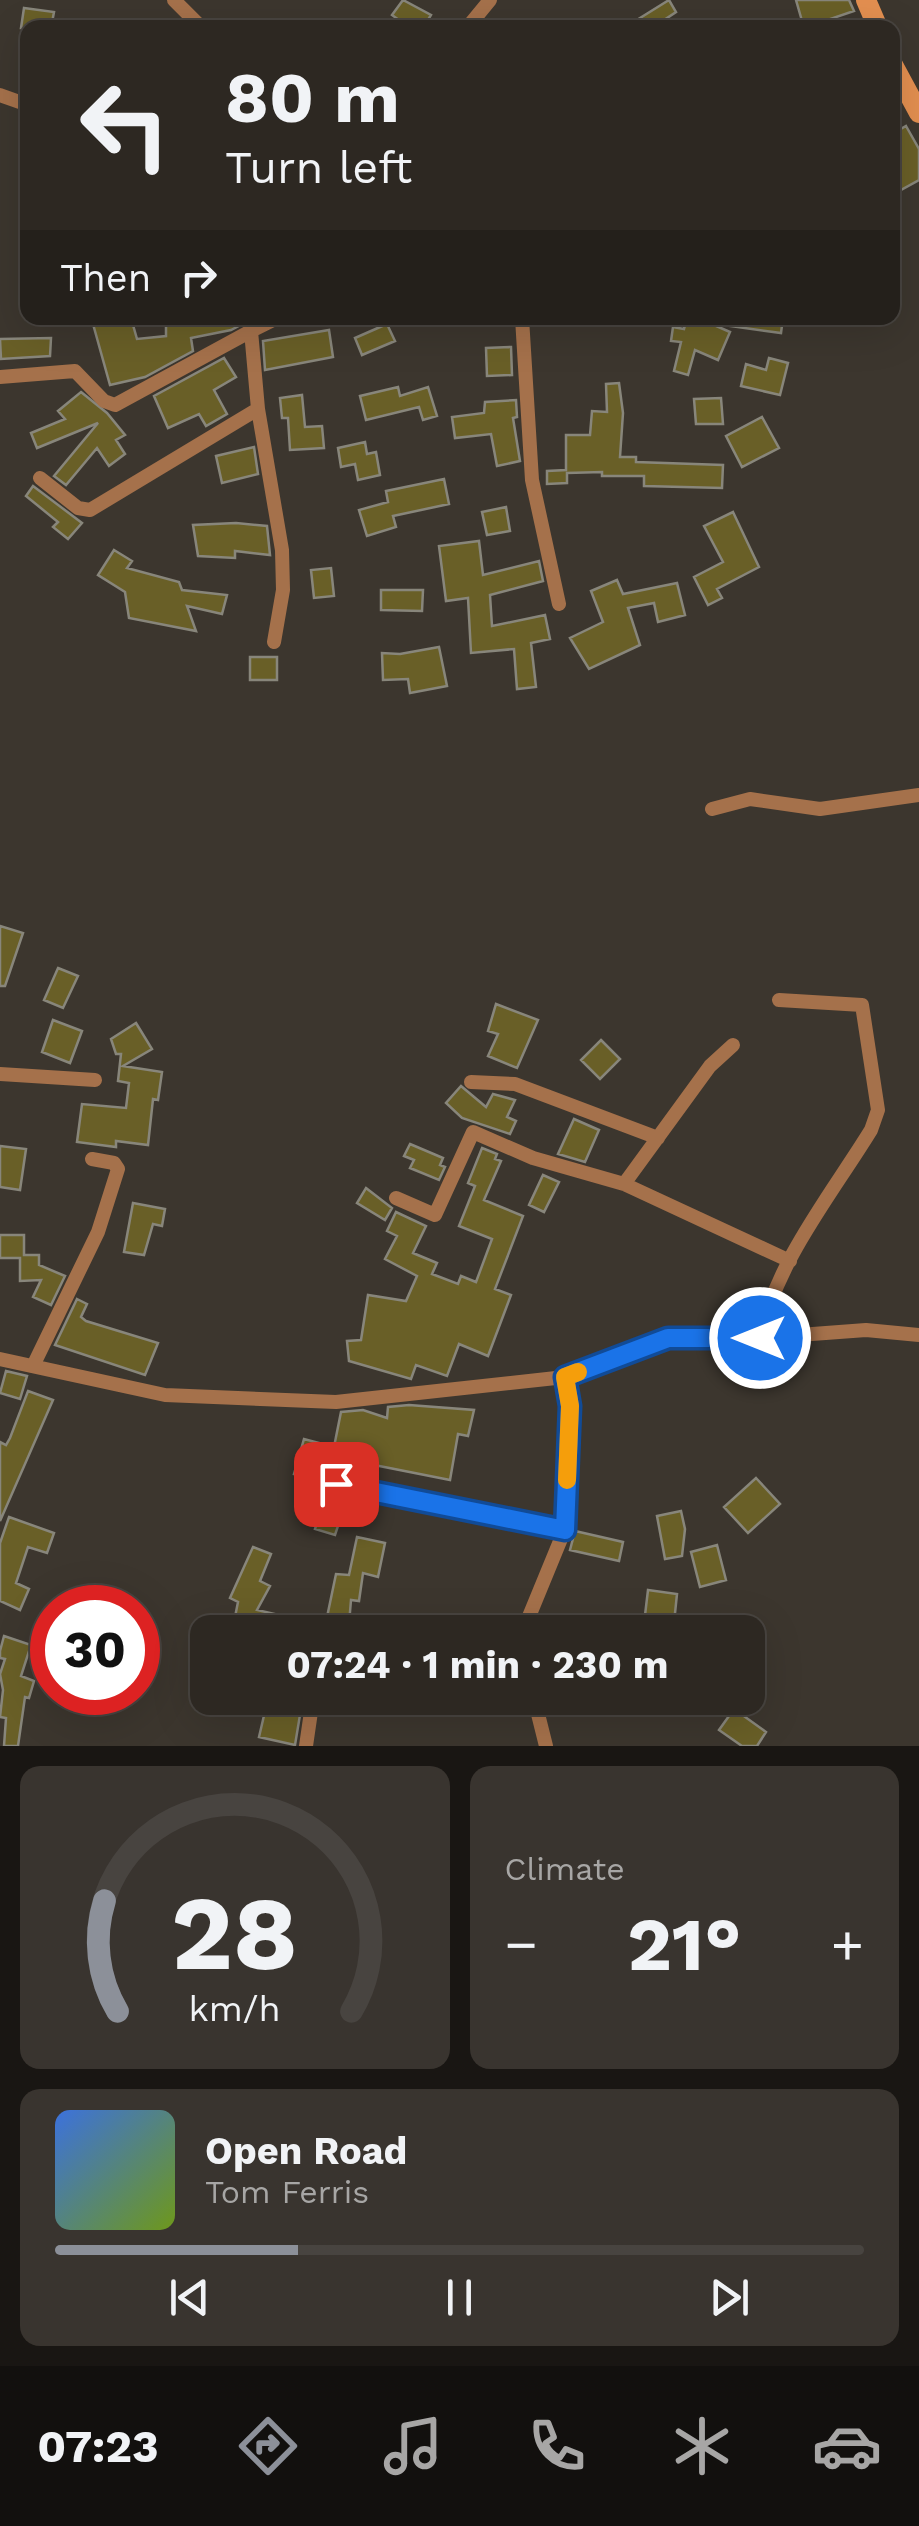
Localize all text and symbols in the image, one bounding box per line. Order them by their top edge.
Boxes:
text: 80 m [225,57,400,139]
icon: left [60,60,190,190]
text: Turn left [225,141,412,194]
icon: right [171,250,226,305]
text: Then [60,256,151,300]
position arrow [708,1286,812,1390]
pin [294,1442,379,1527]
icon: arrive [309,1457,364,1512]
speed limit sign: 30 [30,1585,160,1715]
text: 07:24 · 1 min · 230 m [286,1643,669,1687]
text: Climate [505,1850,625,1888]
text: 28 [171,1872,298,1994]
text: 21° [627,1900,741,1988]
text: − [505,1912,538,1976]
text: + [831,1912,864,1976]
text: km/h [189,1988,281,2030]
text: Open Road [205,2129,407,2173]
text: Tom Ferris [205,2173,369,2211]
icon: previous [162,2270,217,2325]
icon: pause [432,2270,487,2325]
icon: next [702,2270,757,2325]
icon: directions [233,2411,303,2481]
icon: music [378,2411,448,2481]
icon: phone [522,2411,592,2481]
icon: climate [667,2411,737,2481]
icon: car [812,2411,882,2481]
text: 07:23 [37,2420,159,2473]

